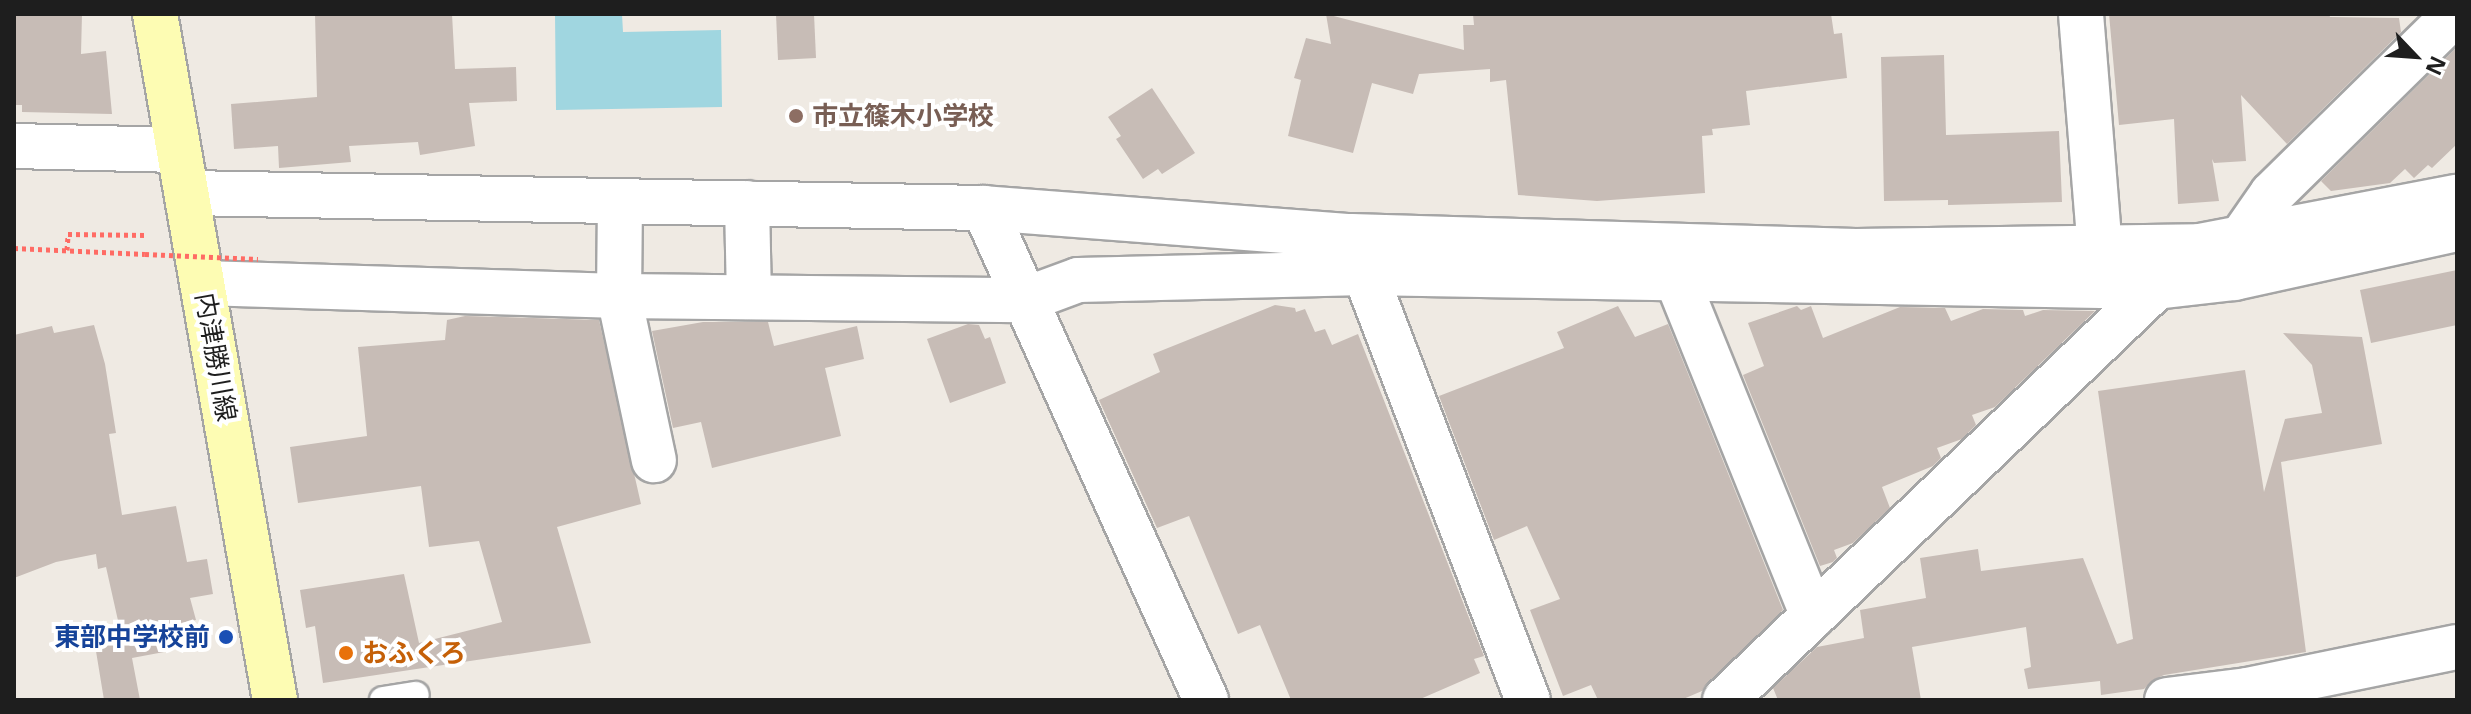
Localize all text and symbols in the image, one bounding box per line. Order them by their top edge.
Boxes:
north arrow [2375,16,2455,96]
text: N [2419,52,2454,81]
place label: 市立篠木小学校 [812,100,994,132]
marker: 市立篠木小学校 [787,107,805,125]
street label: 内津勝川線 [189,290,243,424]
place label: 東部中学校前 [54,621,210,653]
marker: 東部中学校前 [217,628,235,646]
place label: おふくろ [362,637,466,669]
marker: おふくろ [337,644,355,662]

